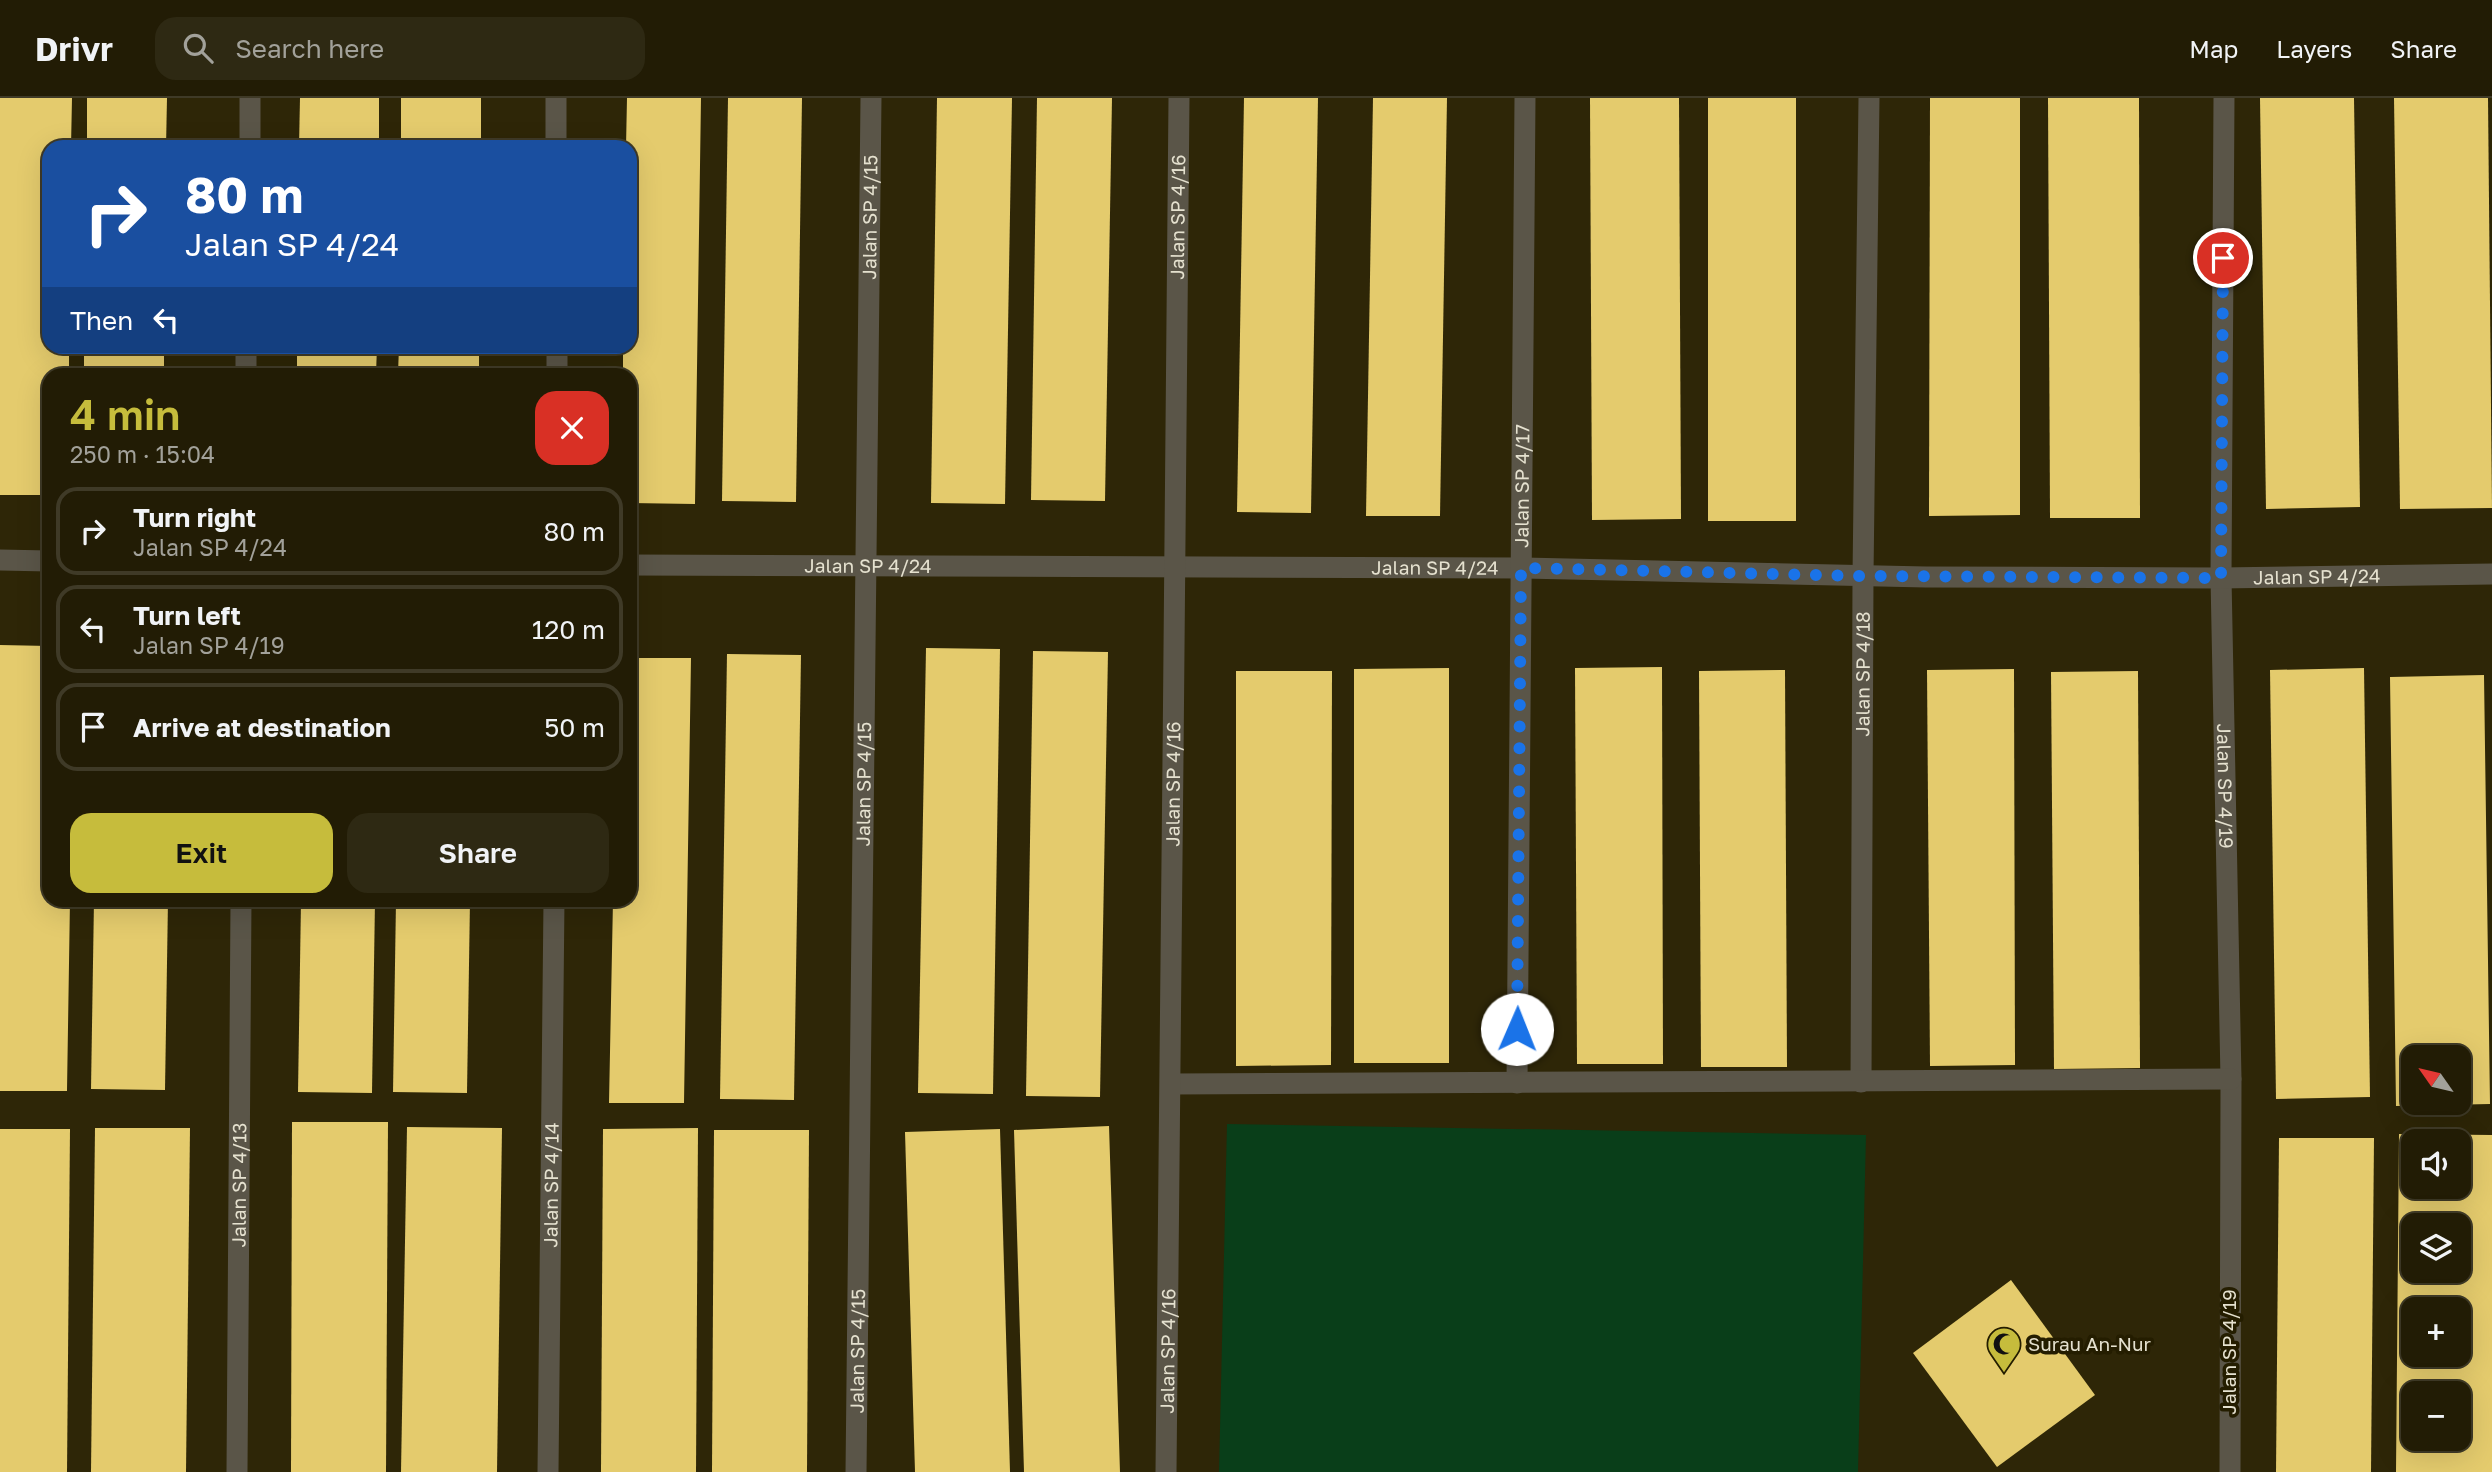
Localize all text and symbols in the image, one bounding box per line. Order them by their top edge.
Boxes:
search box [155,17,645,80]
text: Drivr [35,29,113,68]
icon: search [179,29,217,67]
text: Search here [235,33,384,64]
text: Map [2189,34,2238,63]
text: Layers [2276,34,2352,63]
text: Share [2390,34,2457,63]
street label: Jalan SP 4/15 [857,154,881,280]
street label: Jalan SP 4/16 [1165,154,1189,280]
text: 80 m [185,165,303,224]
icon: right [70,168,161,259]
text: Jalan SP 4/24 [185,225,399,263]
pin [2193,228,2253,288]
icon: arrive [2204,239,2242,277]
icon: left [147,301,185,339]
text: Then [70,305,133,336]
text: 4 min [70,389,180,439]
button: close [535,391,609,465]
street label: Jalan SP 4/17 [1509,424,1533,548]
text: 250 m · 15:04 [70,440,215,468]
text: Turn right [133,502,256,533]
icon: right [74,512,112,550]
text: 80 m [544,516,605,547]
text: Jalan SP 4/24 [133,533,287,561]
street label: Jalan SP 4/24 [804,554,932,577]
street label: Jalan SP 4/24 [1371,555,1499,579]
street label: Jalan SP 4/24 [2253,564,2381,589]
text: Turn left [133,600,241,631]
icon: left [74,610,112,648]
street label: Jalan SP 4/18 [1850,611,1874,737]
text: 120 m [532,614,605,645]
text: Jalan SP 4/19 [133,631,285,659]
icon: arrive [74,708,112,746]
text: Arrive at destination [133,712,391,743]
text: 50 m [544,712,605,743]
street label: Jalan SP 4/15 [851,721,875,847]
street label: Jalan SP 4/16 [1160,721,1184,847]
street label: Jalan SP 4/19 [2213,723,2238,849]
button: Exit [70,813,333,893]
button: Share [347,813,609,893]
position arrow [1480,992,1554,1066]
north arrow [2401,1045,2471,1115]
map controls [2401,1045,2471,1451]
street label: Jalan SP 4/13 [227,1122,250,1248]
street label: Jalan SP 4/14 [538,1122,563,1248]
button: sound [2401,1129,2471,1199]
button: layers [2401,1213,2471,1283]
street label: Jalan SP 4/15 [845,1288,869,1414]
street label: Jalan SP 4/16 [1155,1288,1179,1414]
street label: Jalan SP 4/19 [2217,1289,2240,1415]
button: + [2401,1297,2471,1367]
mosque icon: Surau An-Nur [1985,1325,2023,1374]
place label: Surau An-Nur [2028,1332,2151,1355]
button: − [2401,1381,2471,1451]

